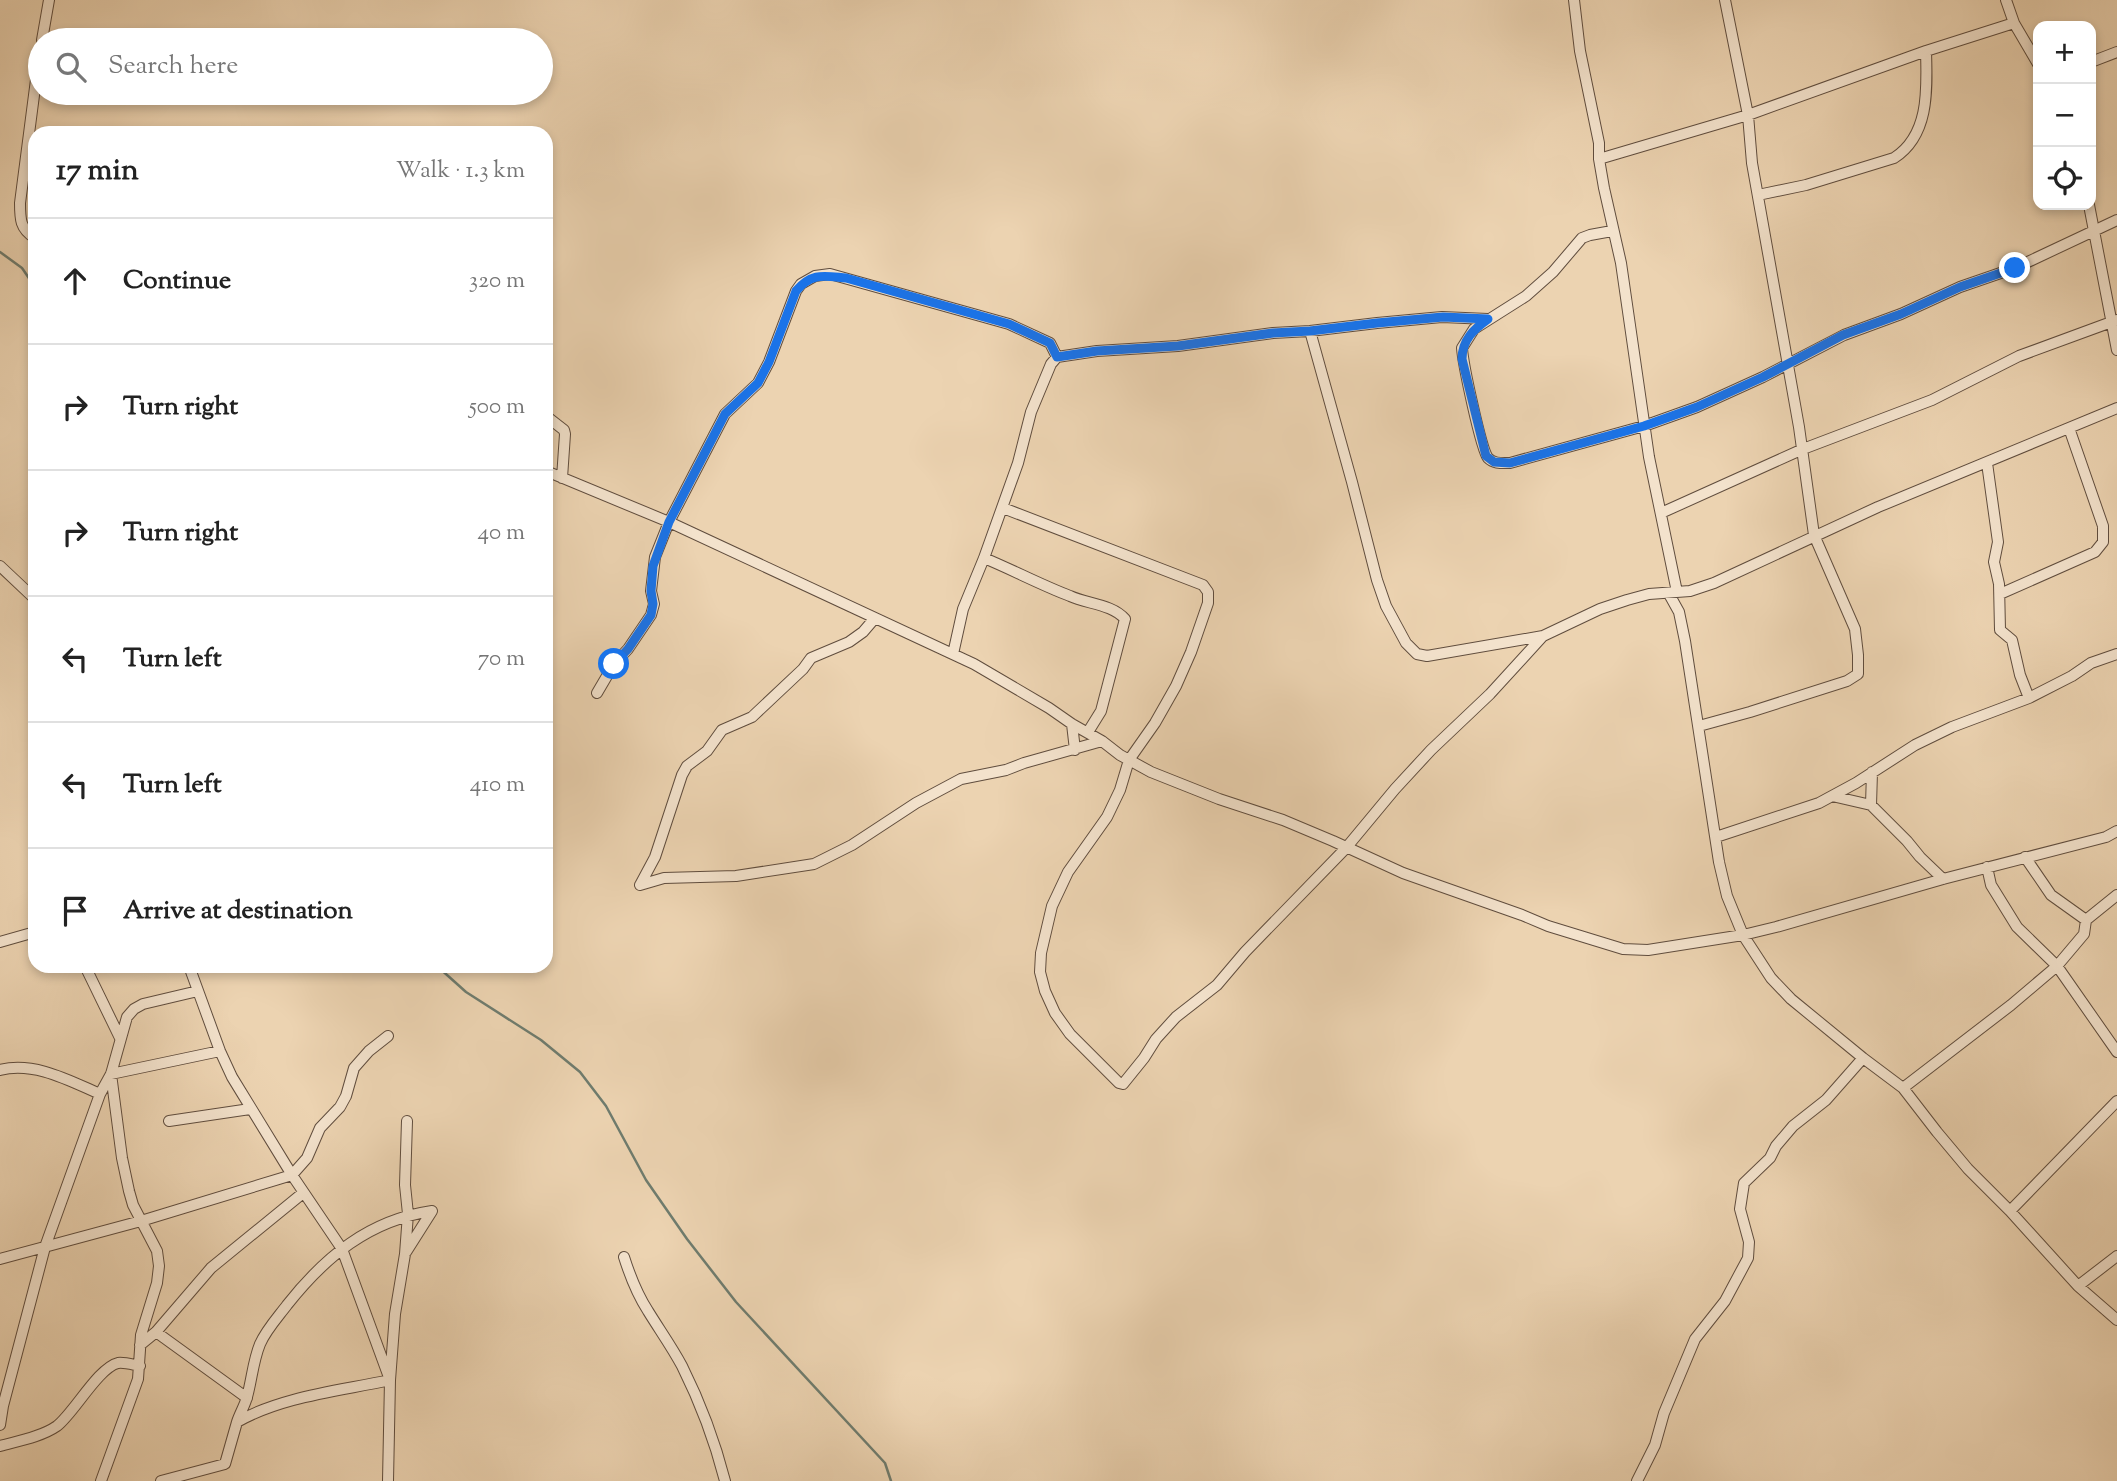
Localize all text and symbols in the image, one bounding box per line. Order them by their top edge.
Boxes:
map controls [2033,21,2096,210]
button: + [2033,21,2096,84]
search box [28,28,553,105]
icon: search [52,48,90,86]
text: Search here [108,48,238,85]
button: − [2033,84,2096,147]
button: locate [2033,147,2096,210]
text: 17 min [56,150,139,193]
text: Walk · 1.3 km [396,155,525,188]
route end [1999,252,2030,283]
icon: ahead [56,262,94,300]
text: Continue [123,263,231,300]
text: 320 m [469,265,525,298]
icon: right [56,388,94,426]
text: Turn right [123,389,238,426]
text: 500 m [469,391,525,424]
icon: right [56,514,94,552]
text: Turn right [123,515,238,552]
text: 40 m [478,517,525,550]
icon: left [56,640,94,678]
text: Turn left [123,641,222,678]
text: 70 m [478,643,525,676]
route start [598,648,629,679]
icon: left [56,766,94,804]
text: Turn left [123,767,222,804]
text: 410 m [470,769,525,802]
icon: arrive [56,892,94,930]
text: Arrive at destination [123,893,353,930]

